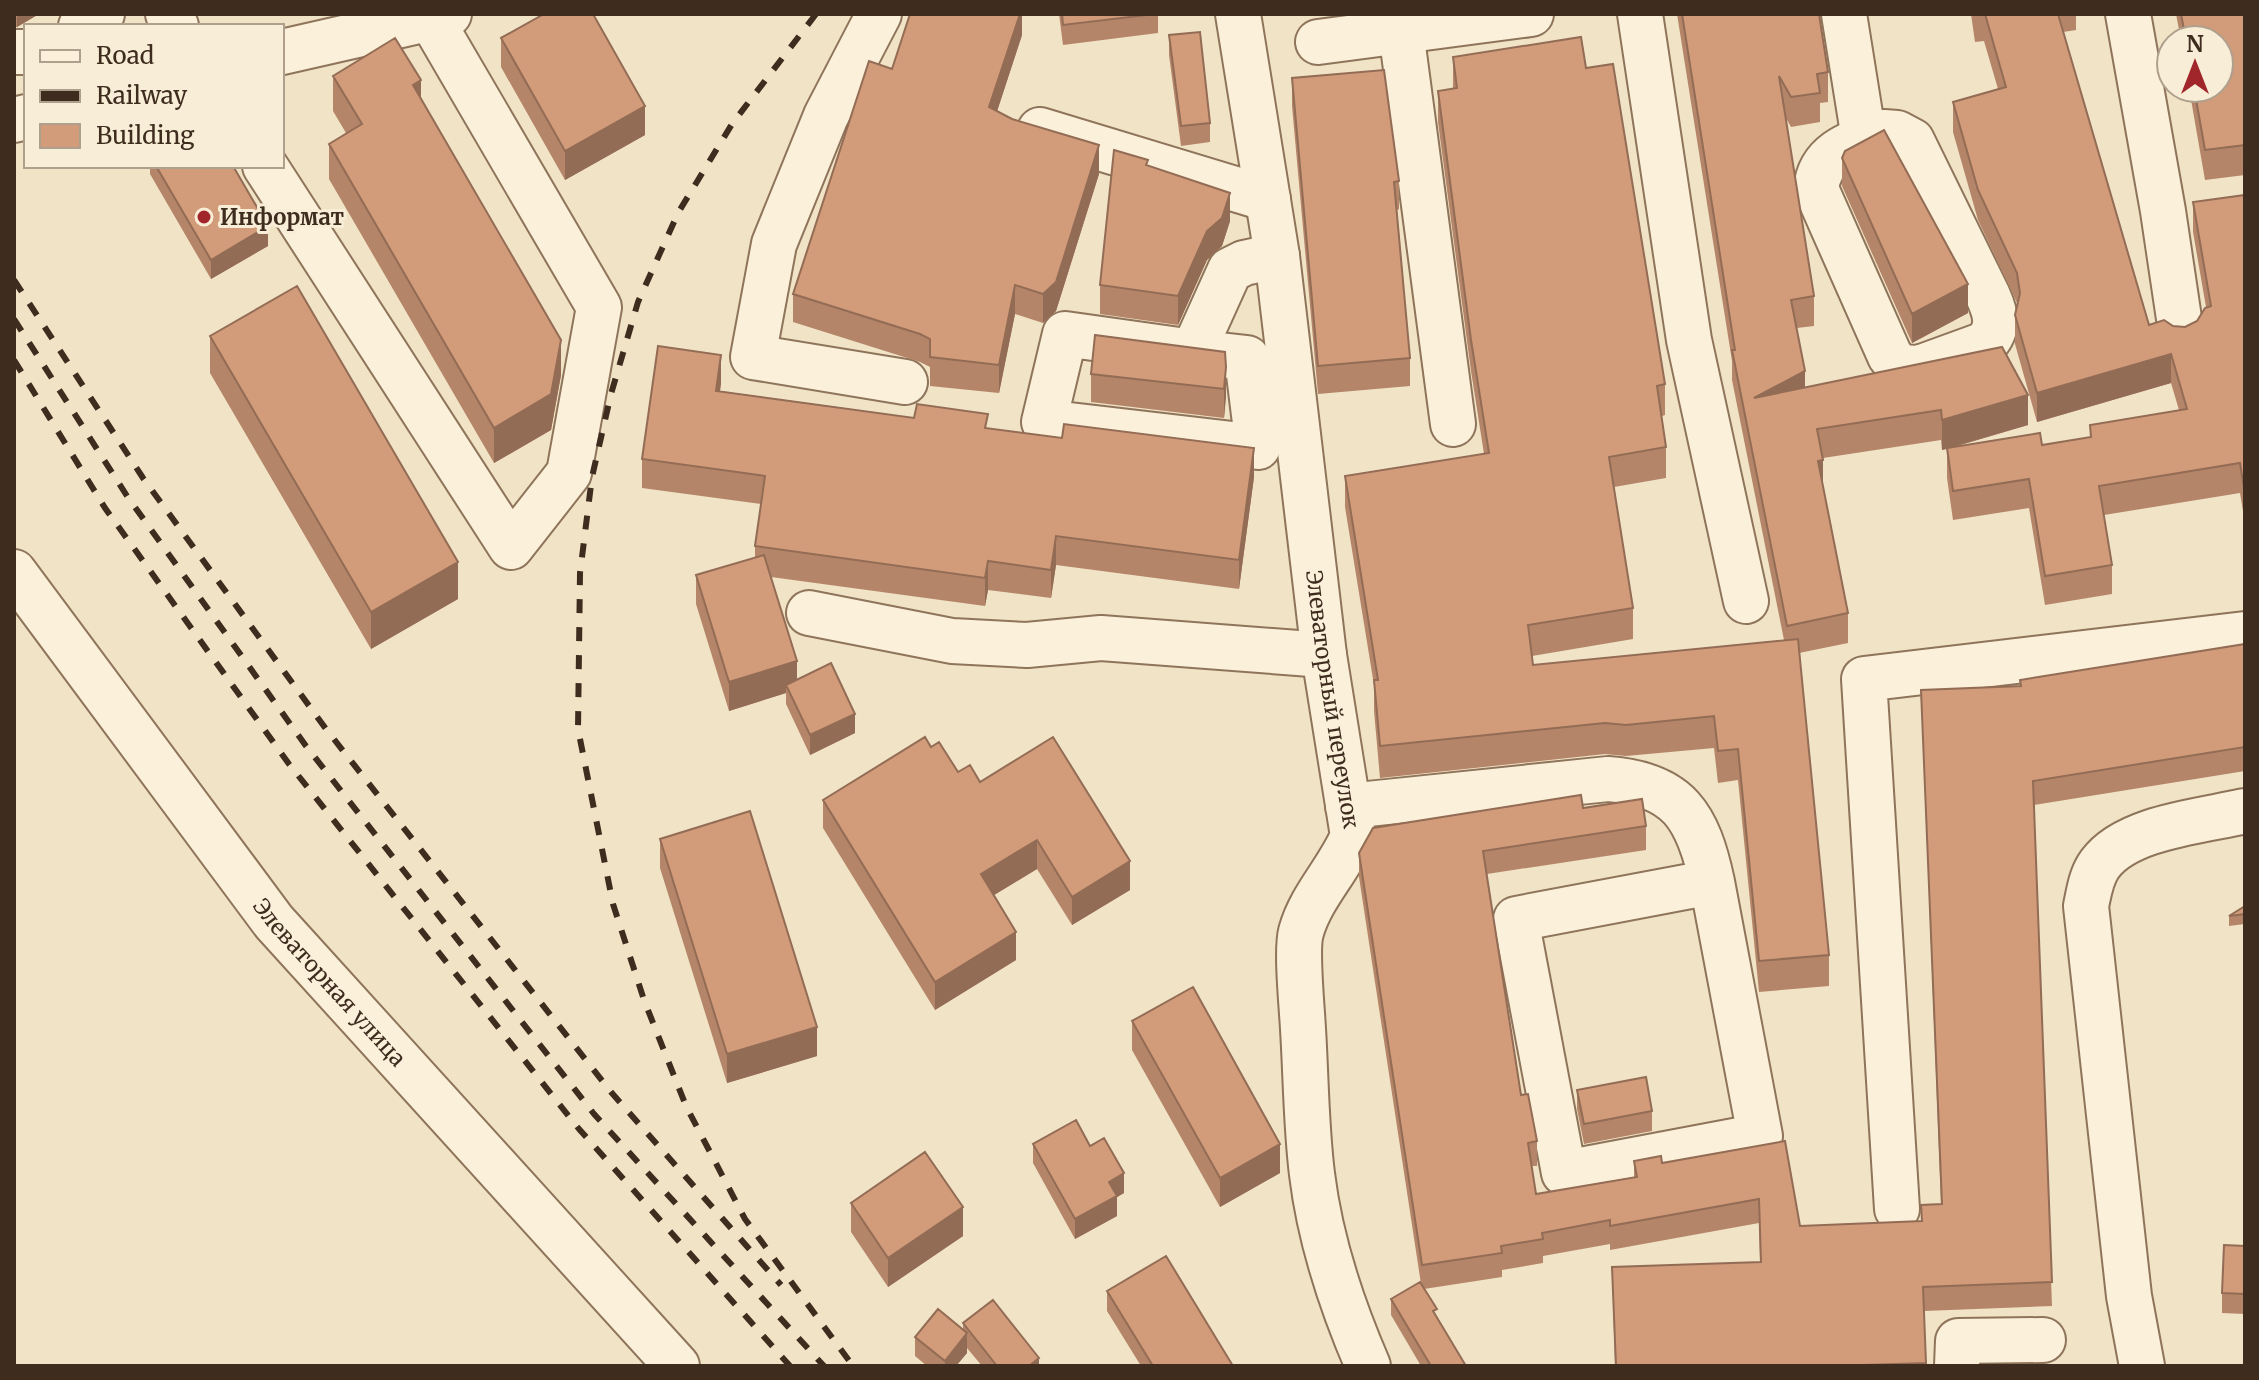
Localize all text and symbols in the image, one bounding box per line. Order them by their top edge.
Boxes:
legend [24,24,284,168]
north arrow [2155,24,2235,104]
text: N [2186,30,2204,58]
text: Road [96,40,154,71]
text: Railway [96,80,187,111]
text: Building [96,120,195,151]
place label: Информат [220,203,344,231]
marker: Информат [195,208,213,226]
street label: Элеваторный переулок [1300,569,1366,831]
street label: Элеваторная улица [247,893,412,1072]

